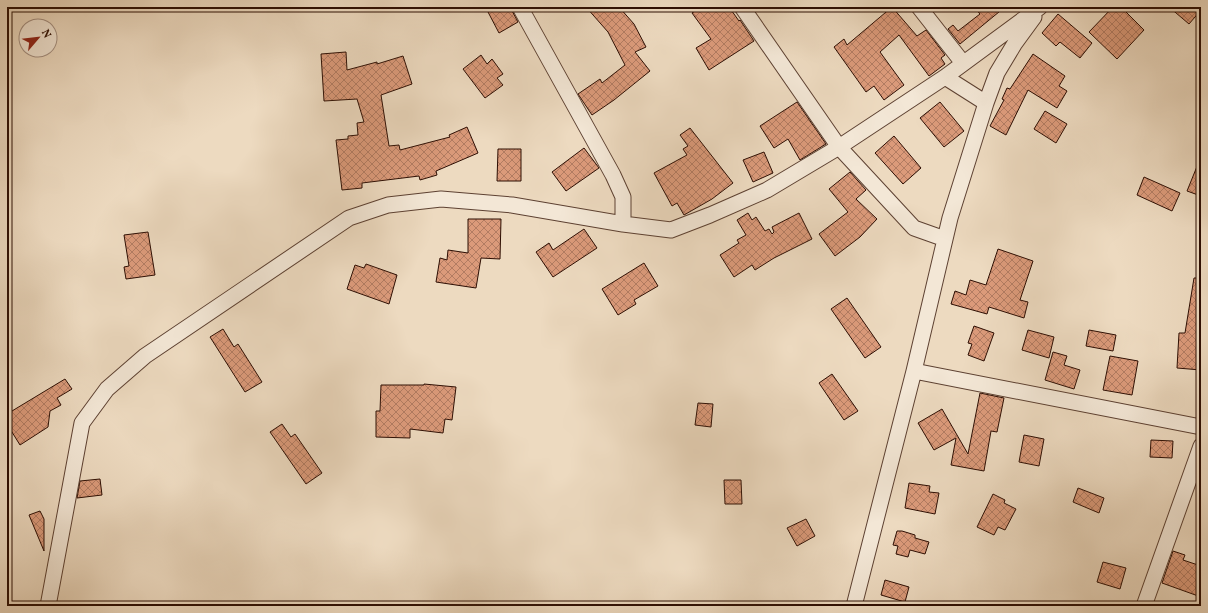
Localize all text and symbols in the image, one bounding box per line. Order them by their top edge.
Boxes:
north arrow [18,18,58,58]
text: N [37,27,54,41]

